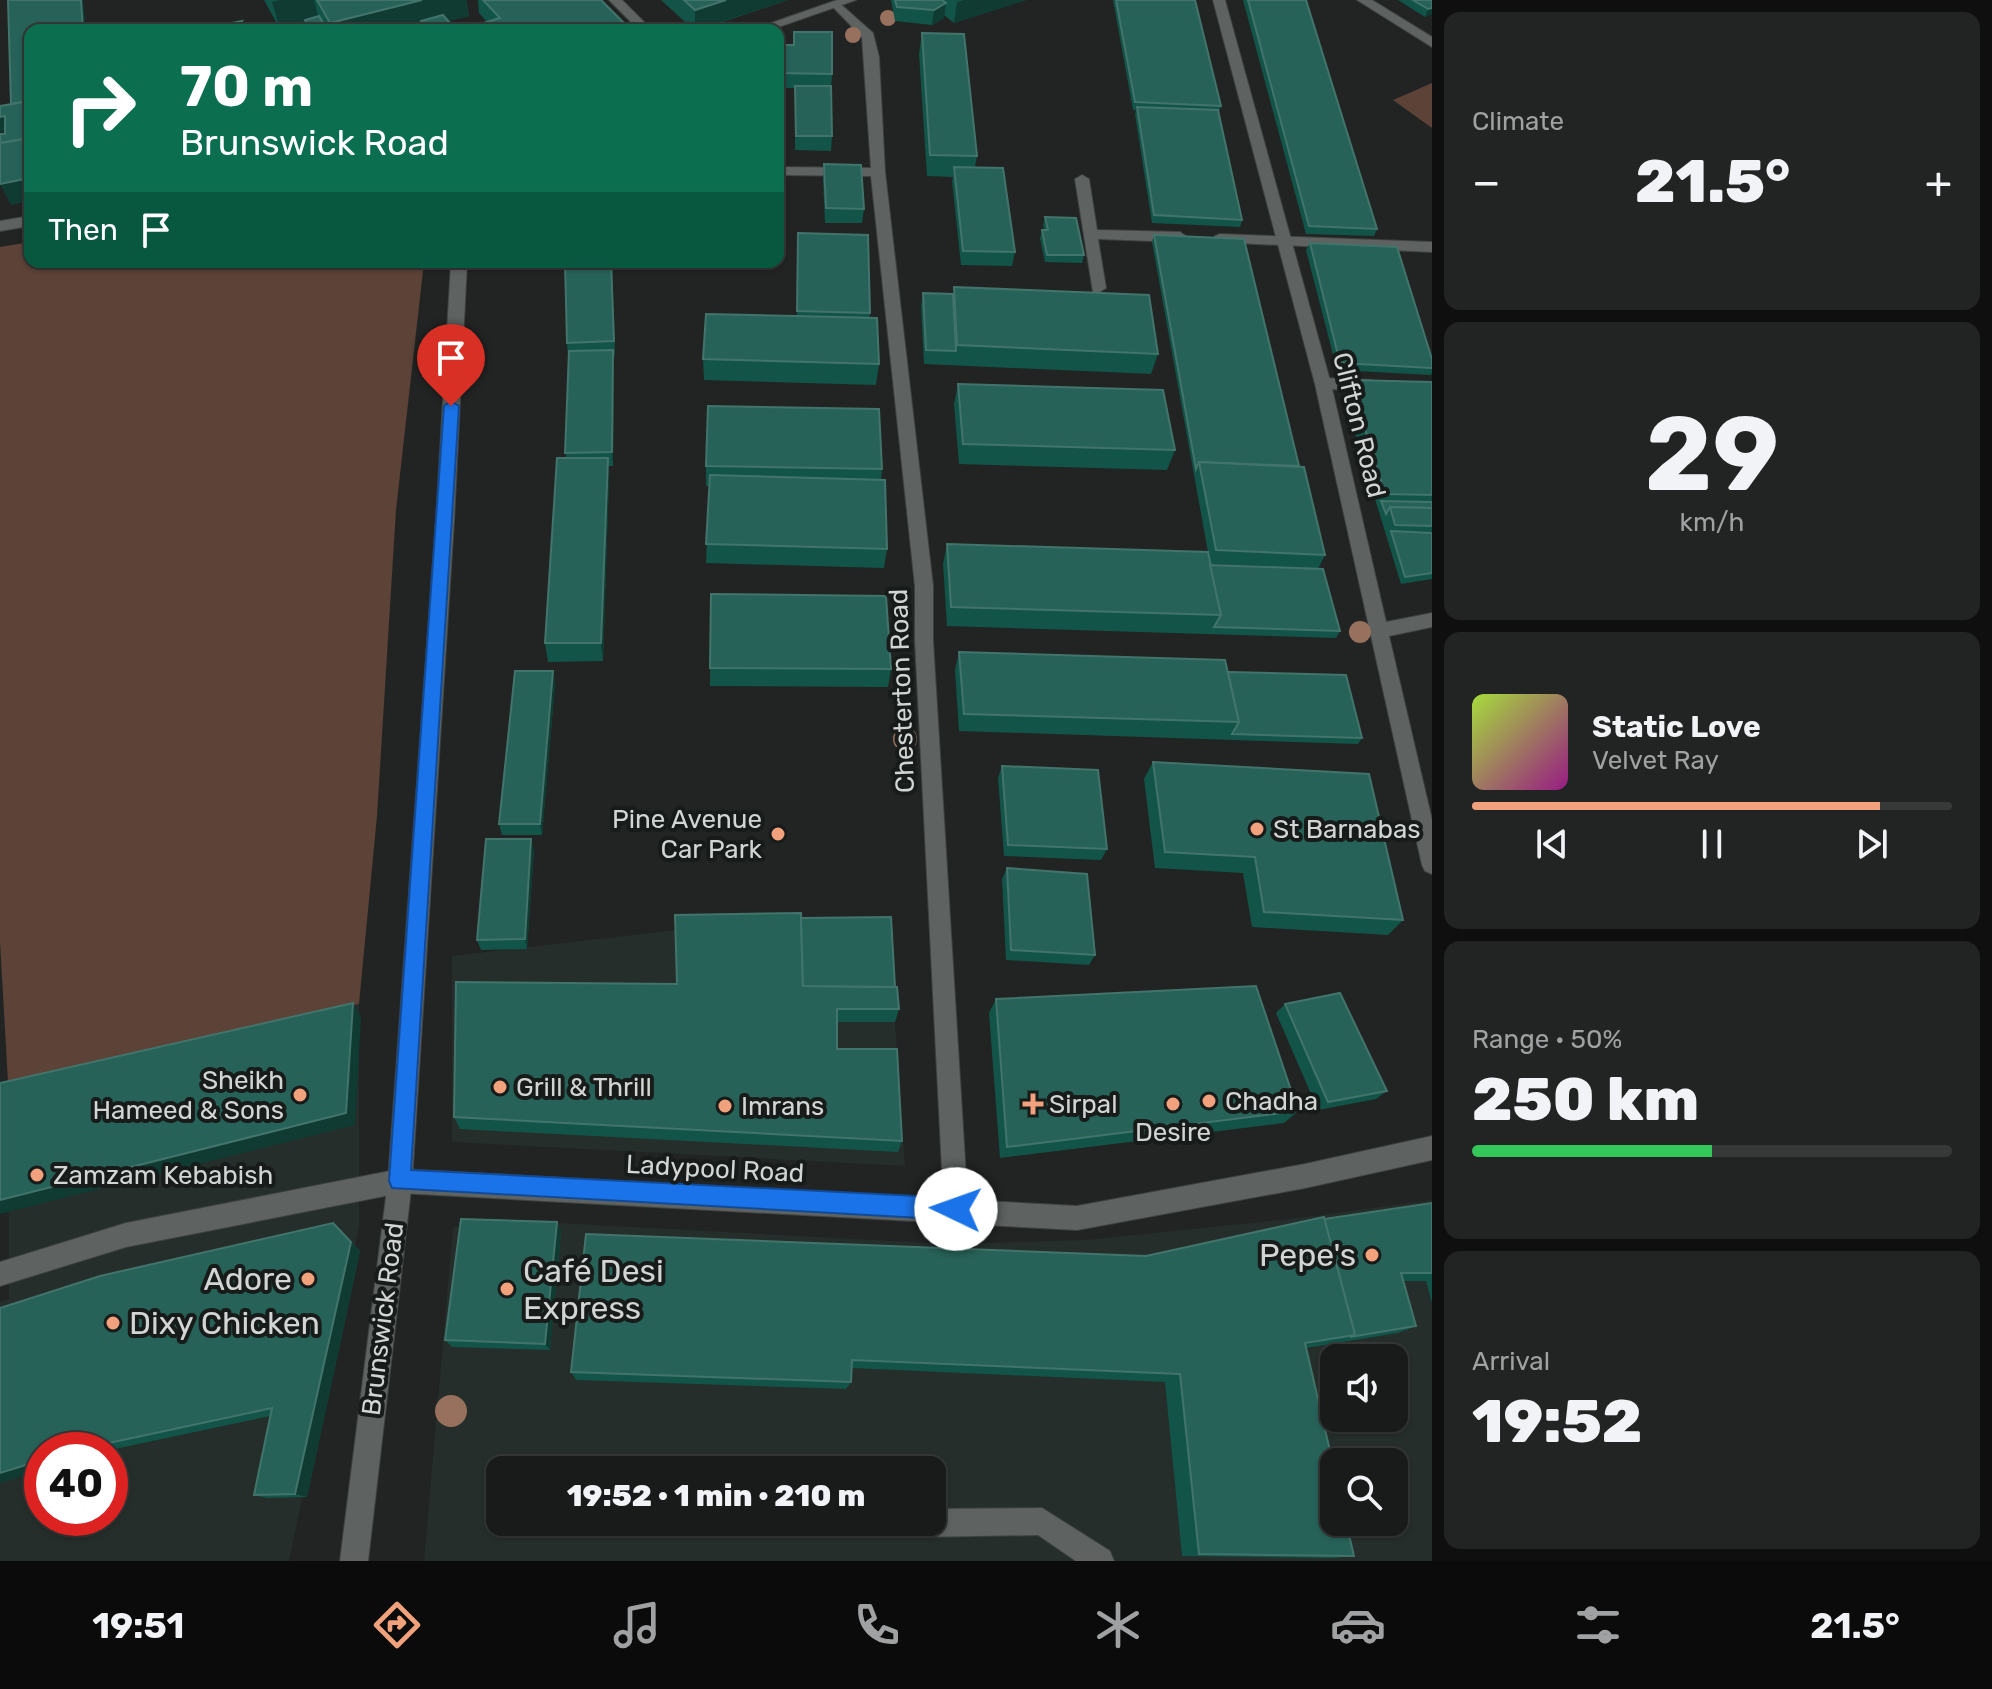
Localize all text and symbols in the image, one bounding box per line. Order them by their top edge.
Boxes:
text: 70 m [180,54,313,120]
icon: right [48,56,152,160]
text: Climate [1472,106,1564,137]
text: Brunswick Road [180,121,449,164]
text: 21.5° [1635,146,1790,217]
text: − [1472,156,1501,208]
text: + [1925,156,1952,208]
icon: arrive [134,208,178,252]
text: Then [48,212,118,248]
pin [417,324,485,406]
icon: arrive [429,336,473,380]
street label: Clifton Road [1326,349,1392,501]
text: 29 [1645,393,1779,516]
text: km/h [1680,507,1744,538]
street label: Chesterton Road [883,588,921,794]
text: Static Love [1592,709,1761,745]
text: Velvet Ray [1592,745,1719,776]
place label: Pine Avenue Car Park [612,804,763,865]
place label: St Barnabas [1273,814,1421,845]
marker: St Barnabas [1248,820,1266,838]
icon: previous [1530,822,1574,866]
icon: pause [1690,822,1734,866]
icon: next [1850,822,1894,866]
marker: Pine Avenue Car Park [769,825,787,843]
text: Range · 50% [1472,1024,1622,1055]
text: 250 km [1472,1064,1699,1135]
place label: Sheikh Hameed & Sons [92,1065,284,1126]
place label: Grill & Thrill [516,1072,652,1103]
marker: Grill & Thrill [491,1078,509,1096]
marker: Sheikh Hameed & Sons [291,1086,309,1104]
place label: Chadha [1225,1086,1318,1117]
place label: Sirpal [1049,1089,1118,1120]
place label: Imrans [741,1091,824,1122]
marker: Chadha [1200,1092,1218,1110]
marker: Sirpal [1024,1095,1042,1113]
marker: Desire [1164,1095,1182,1113]
marker: Imrans [716,1097,734,1115]
place label: Desire [1135,1117,1211,1148]
street label: Ladypool Road [625,1149,805,1189]
place label: Zamzam Kebabish [53,1160,273,1191]
marker: Zamzam Kebabish [28,1166,46,1184]
position arrow [914,1167,998,1251]
street label: Brunswick Road [356,1221,410,1417]
place label: Pepe's [1259,1236,1356,1274]
marker: Pepe's [1363,1246,1381,1264]
place label: Café Desi Express [523,1252,664,1327]
place label: Adore [204,1260,292,1298]
marker: Adore [299,1270,317,1288]
marker: Café Desi Express [498,1280,516,1298]
place label: Dixy Chicken [129,1304,320,1342]
marker: Dixy Chicken [104,1314,122,1332]
map controls [1320,1344,1408,1536]
button: sound [1320,1344,1408,1432]
text: Arrival [1472,1346,1550,1377]
text: 19:52 [1472,1386,1642,1457]
speed limit sign: 40 [24,1432,128,1536]
button: search [1320,1448,1408,1536]
text: 19:52 · 1 min · 210 m [567,1478,865,1514]
icon: directions [369,1597,425,1653]
icon: music [609,1597,665,1653]
icon: phone [849,1597,905,1653]
icon: climate [1090,1597,1146,1653]
icon: car [1330,1597,1386,1653]
icon: filters [1570,1597,1626,1653]
text: 19:51 [92,1604,185,1647]
text: 21.5° [1810,1604,1900,1647]

